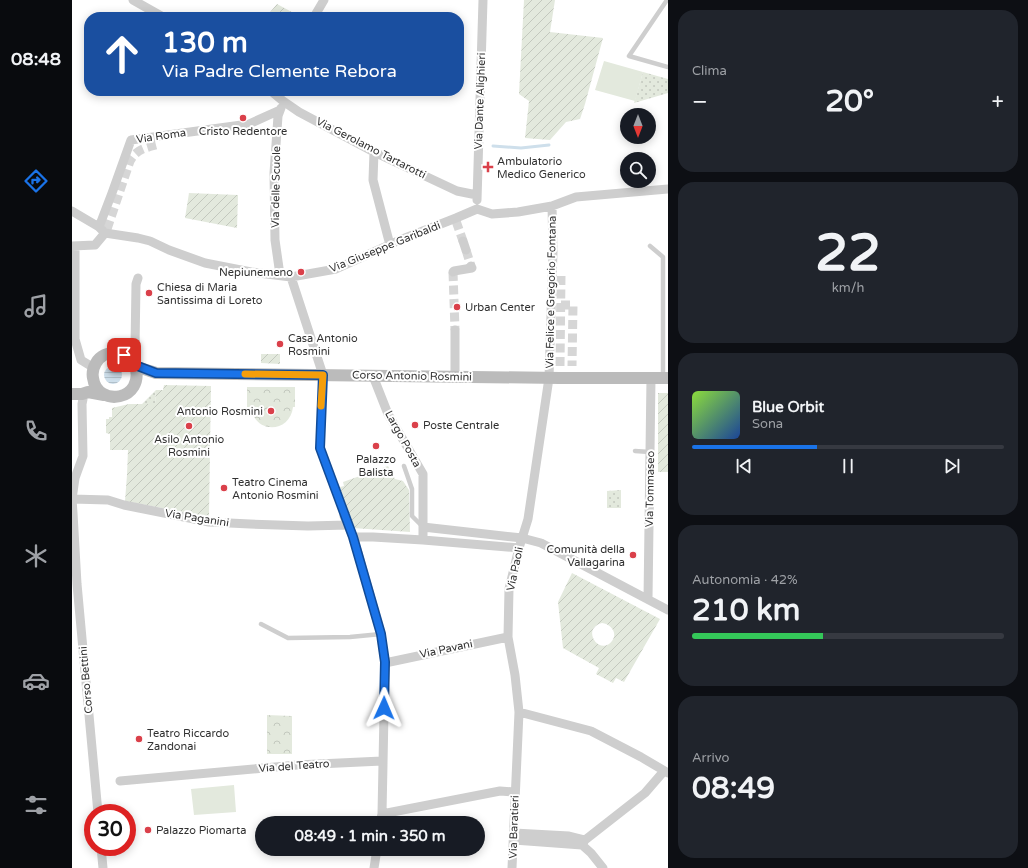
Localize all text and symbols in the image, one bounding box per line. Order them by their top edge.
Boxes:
text: 130 m [162,26,248,60]
icon: ahead [96,28,148,80]
text: 08:48 [11,48,61,70]
street label: Via Dante Alighieri [472,53,488,149]
text: Via Padre Clemente Rebora [162,60,397,82]
text: Clima [692,63,727,79]
text: 20° [825,83,874,120]
text: − [692,89,708,115]
text: + [992,89,1004,115]
north arrow [620,108,656,144]
map controls [620,108,656,188]
marker: Cristo Redentore [238,113,248,123]
street label: Via Gerolamo Tartarotti [314,115,428,181]
place label: Cristo Redentore [199,125,287,138]
street label: Via Roma [135,126,187,146]
street label: Via delle Scuole [269,146,283,228]
button: search [620,152,656,188]
place label: Ambulatorio Medico Generico [497,155,586,181]
marker: Ambulatorio Medico Generico [482,161,494,173]
icon: directions [22,167,50,195]
street label: Via Felice e Gregorio Fontana [543,216,559,368]
street label: Via Giuseppe Garibaldi [328,219,442,275]
text: 22 [815,222,881,285]
place label: Nepiunemeno [219,266,293,279]
marker: Nepiunemeno [296,267,306,277]
text: km/h [832,280,864,296]
place label: Chiesa di Maria Santissima di Loreto [157,281,263,307]
marker: Chiesa di Maria Santissima di Loreto [144,288,154,298]
icon: music [22,292,50,320]
place label: Urban Center [465,301,536,314]
marker: Urban Center [452,302,462,312]
place label: Casa Antonio Rosmini [288,332,358,358]
pin [107,338,141,372]
marker: Casa Antonio Rosmini [275,339,285,349]
icon: arrive [113,344,135,366]
street label: Corso Antonio Rosmini [352,368,472,384]
text: Blue Orbit [752,398,824,416]
place label: Antonio Rosmini [176,405,263,418]
marker: Antonio Rosmini [266,406,276,416]
street label: Largo Posta [382,408,424,470]
text: Sona [752,416,783,432]
icon: phone [22,417,50,445]
place label: Poste Centrale [423,419,499,432]
marker: Poste Centrale [410,420,420,430]
marker: Asilo Antonio Rosmini [184,421,194,431]
place label: Asilo Antonio Rosmini [154,433,224,459]
marker: Palazzo Balista [371,441,381,451]
street label: Via Tommaseo [643,450,657,527]
place label: Palazzo Balista [356,453,396,479]
icon: previous [733,455,755,477]
icon: pause [837,455,859,477]
icon: next [941,455,963,477]
place label: Teatro Cinema Antonio Rosmini [232,476,319,502]
marker: Teatro Cinema Antonio Rosmini [219,483,229,493]
street label: Via Paganini [164,507,230,529]
icon: climate [22,542,50,570]
place label: Comunità della Vallagarina [547,543,625,569]
street label: Via Paoli [504,546,526,592]
marker: Comunità della Vallagarina [628,550,638,560]
text: Autonomia · 42% [692,572,798,588]
text: 210 km [692,592,800,629]
street label: Via Pavani [418,637,474,661]
street label: Corso Bettini [77,646,95,714]
icon: car [22,667,50,695]
position arrow [363,687,405,729]
place label: Teatro Riccardo Zandonai [147,727,229,753]
marker: Teatro Riccardo Zandonai [134,734,144,744]
text: Arrivo [692,750,730,766]
street label: Via del Teatro [258,757,330,775]
text: 08:49 [692,770,775,807]
icon: filters [22,791,50,819]
street label: Via Baratieri [506,795,522,859]
speed limit sign: 30 [84,804,136,856]
place label: Palazzo Piomarta [156,824,246,837]
marker: Palazzo Piomarta [143,825,153,835]
text: 08:49 · 1 min · 350 m [295,827,445,845]

